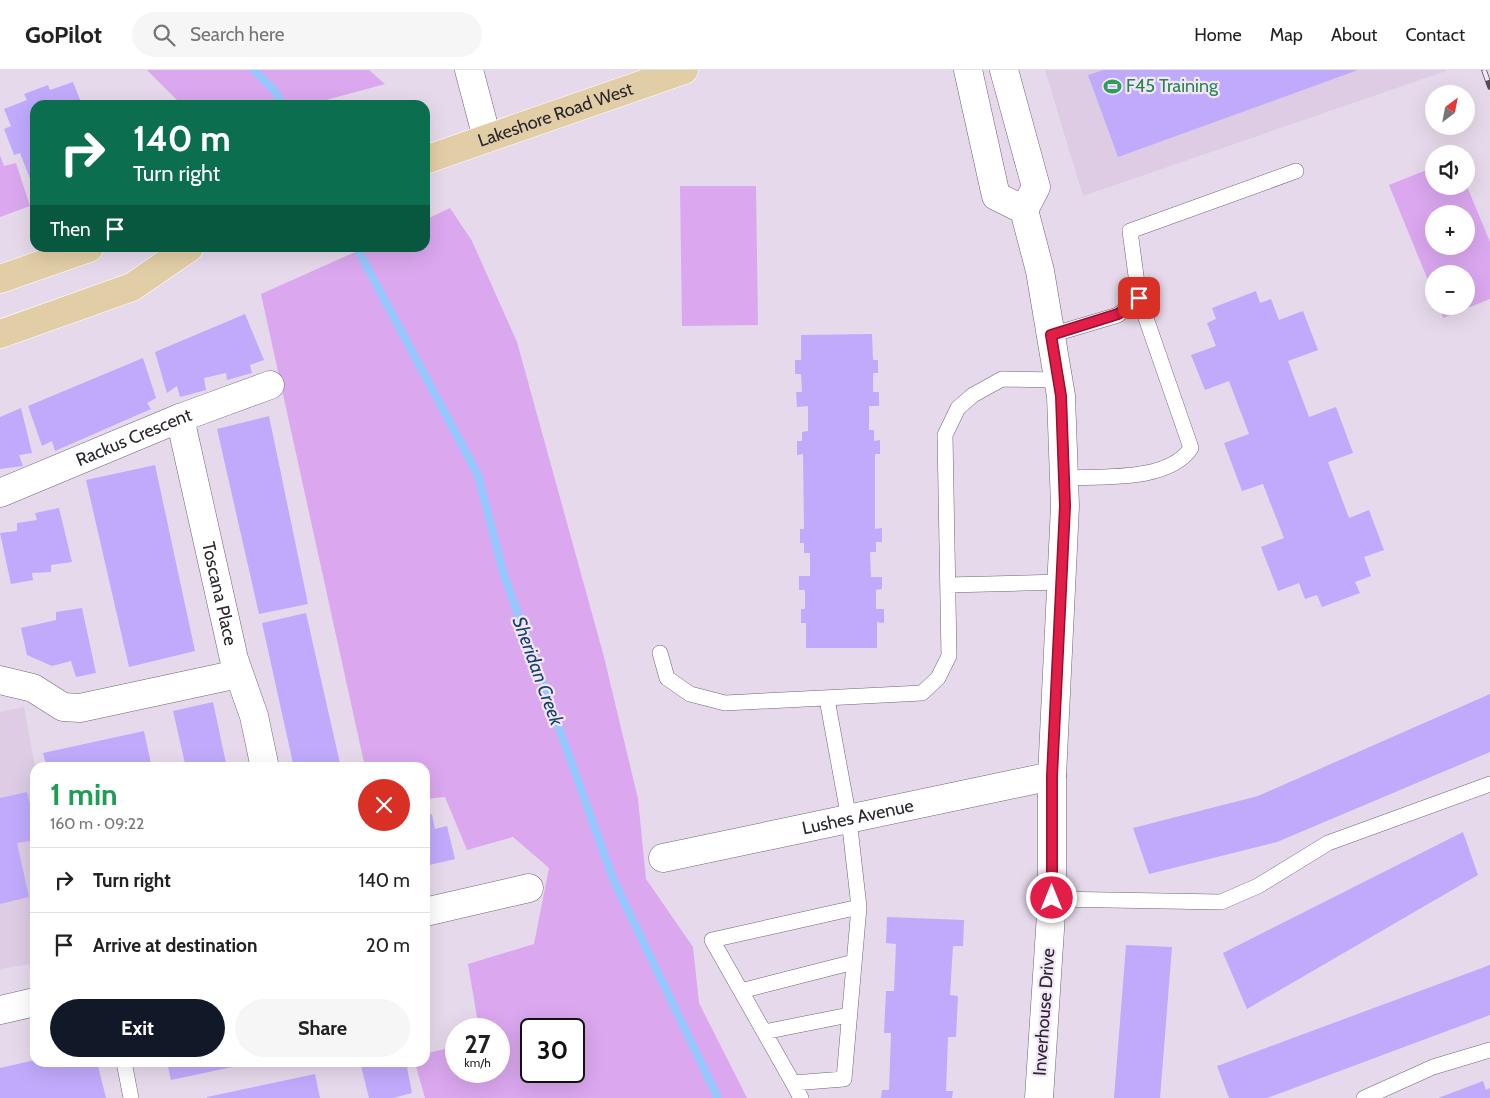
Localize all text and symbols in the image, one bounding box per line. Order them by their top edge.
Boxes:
search box [132,12,482,57]
text: GoPilot [25,20,102,49]
icon: search [150,21,178,49]
text: Search here [190,23,284,46]
text: Home [1194,24,1242,46]
text: Map [1270,24,1303,46]
text: About [1331,24,1377,46]
text: Contact [1405,24,1465,46]
place label: F45 Training [1126,75,1219,97]
sports icon: F45 Training [1102,76,1122,96]
street label: Lakeshore Road West [475,78,636,152]
north arrow [1425,85,1475,135]
map controls [1425,85,1475,315]
text: 140 m [133,117,231,160]
icon: right [50,120,115,185]
button: sound [1425,145,1475,195]
text: Turn right [133,160,220,187]
button: + [1425,205,1475,255]
icon: arrive [101,215,129,243]
text: Then [50,218,91,241]
button: − [1425,265,1475,315]
pin [1118,277,1160,319]
icon: arrive [1125,284,1153,312]
street label: Rackus Crescent [73,404,195,471]
street label: Toscana Place [197,540,242,648]
water label: Sheridan Creek [508,613,569,729]
text: 1 min [50,776,118,813]
button: close [358,779,410,831]
street label: Lushes Avenue [800,794,915,839]
text: 160 m · 09:22 [50,814,144,833]
icon: right [50,866,78,894]
text: Turn right [93,869,171,892]
text: 140 m [359,869,410,892]
position arrow [1025,871,1077,923]
icon: arrive [50,931,78,959]
text: Arrive at destination [93,934,257,957]
text: 20 m [366,934,410,957]
street label: Inverhouse Drive [1029,947,1059,1077]
button: Exit [50,999,225,1057]
button: Share [235,999,410,1057]
speed limit sign: 30 [520,1018,585,1083]
text: 27 [465,1029,490,1059]
text: km/h [464,1055,491,1070]

